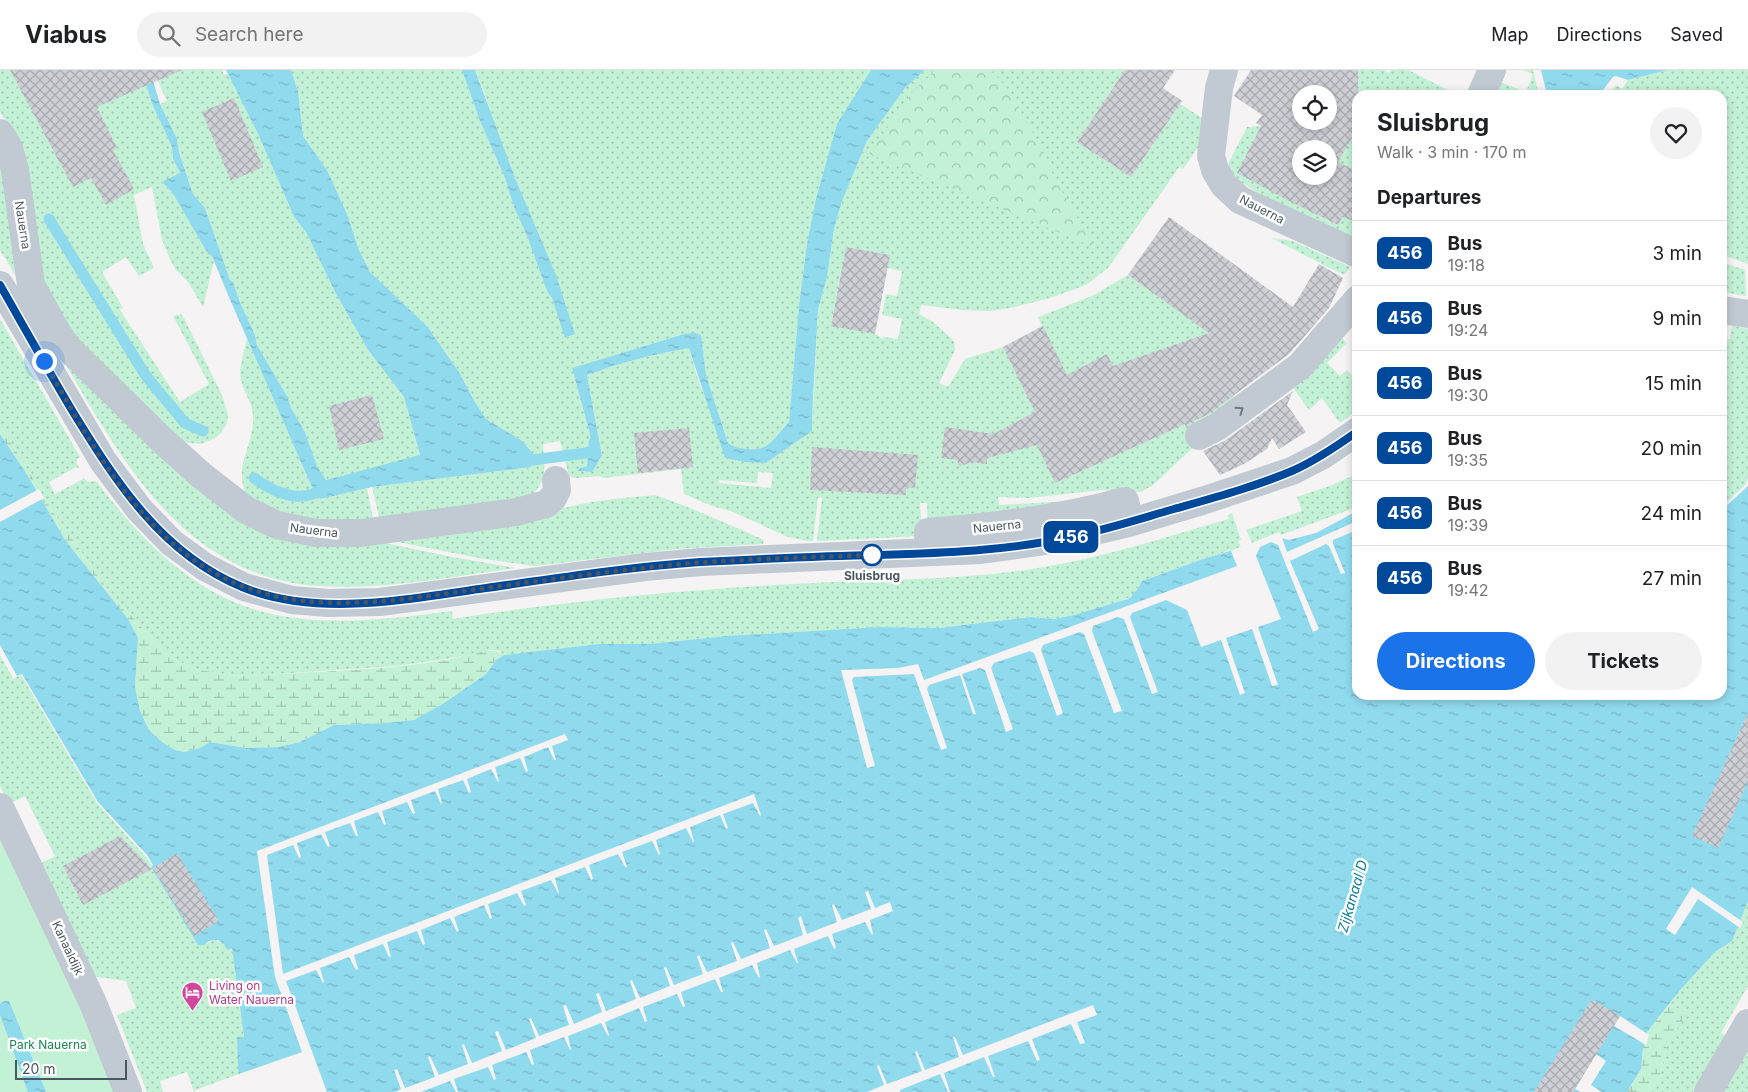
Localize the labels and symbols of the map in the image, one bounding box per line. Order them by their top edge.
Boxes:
street label: Nauerna [1237,191,1287,227]
street label: Nauerna [12,200,34,250]
your location [32,349,57,374]
one-way arrow [1235,407,1244,416]
street label: Nauerna [972,516,1022,536]
street label: Nauerna [289,520,339,540]
line badge: 456 [1042,521,1100,553]
marker: Sluisbrug [861,544,883,566]
place label: Sluisbrug [844,568,900,583]
water label: Zijkanaal D [1334,858,1370,934]
street label: Kanaaldijk [49,919,87,978]
place label: Living on Water Nauerna [209,978,294,1007]
hotel icon: Living on Water Nauerna [181,980,205,1011]
park label: Park Nauerna [9,1037,87,1052]
scale bar [15,1057,128,1080]

